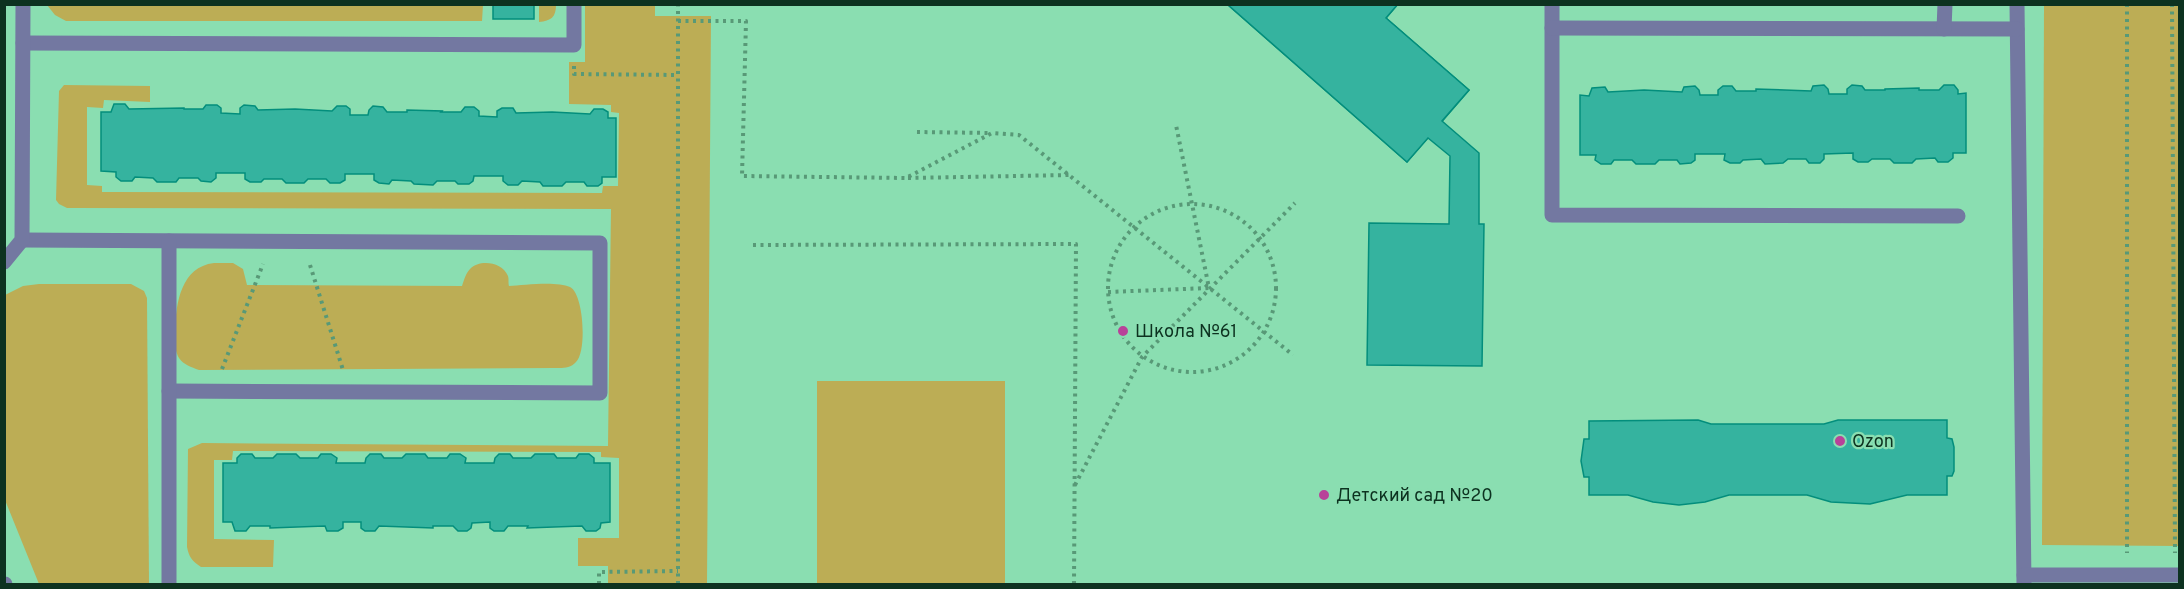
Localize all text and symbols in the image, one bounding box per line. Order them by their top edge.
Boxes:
place label: Школа №61 [1135,321,1237,344]
marker: Школа №61 [1116,324,1130,338]
place label: Ozon [1852,431,1894,454]
marker: Ozon [1833,434,1847,448]
place label: Детский сад №20 [1336,485,1493,508]
marker: Детский сад №20 [1317,488,1331,502]

